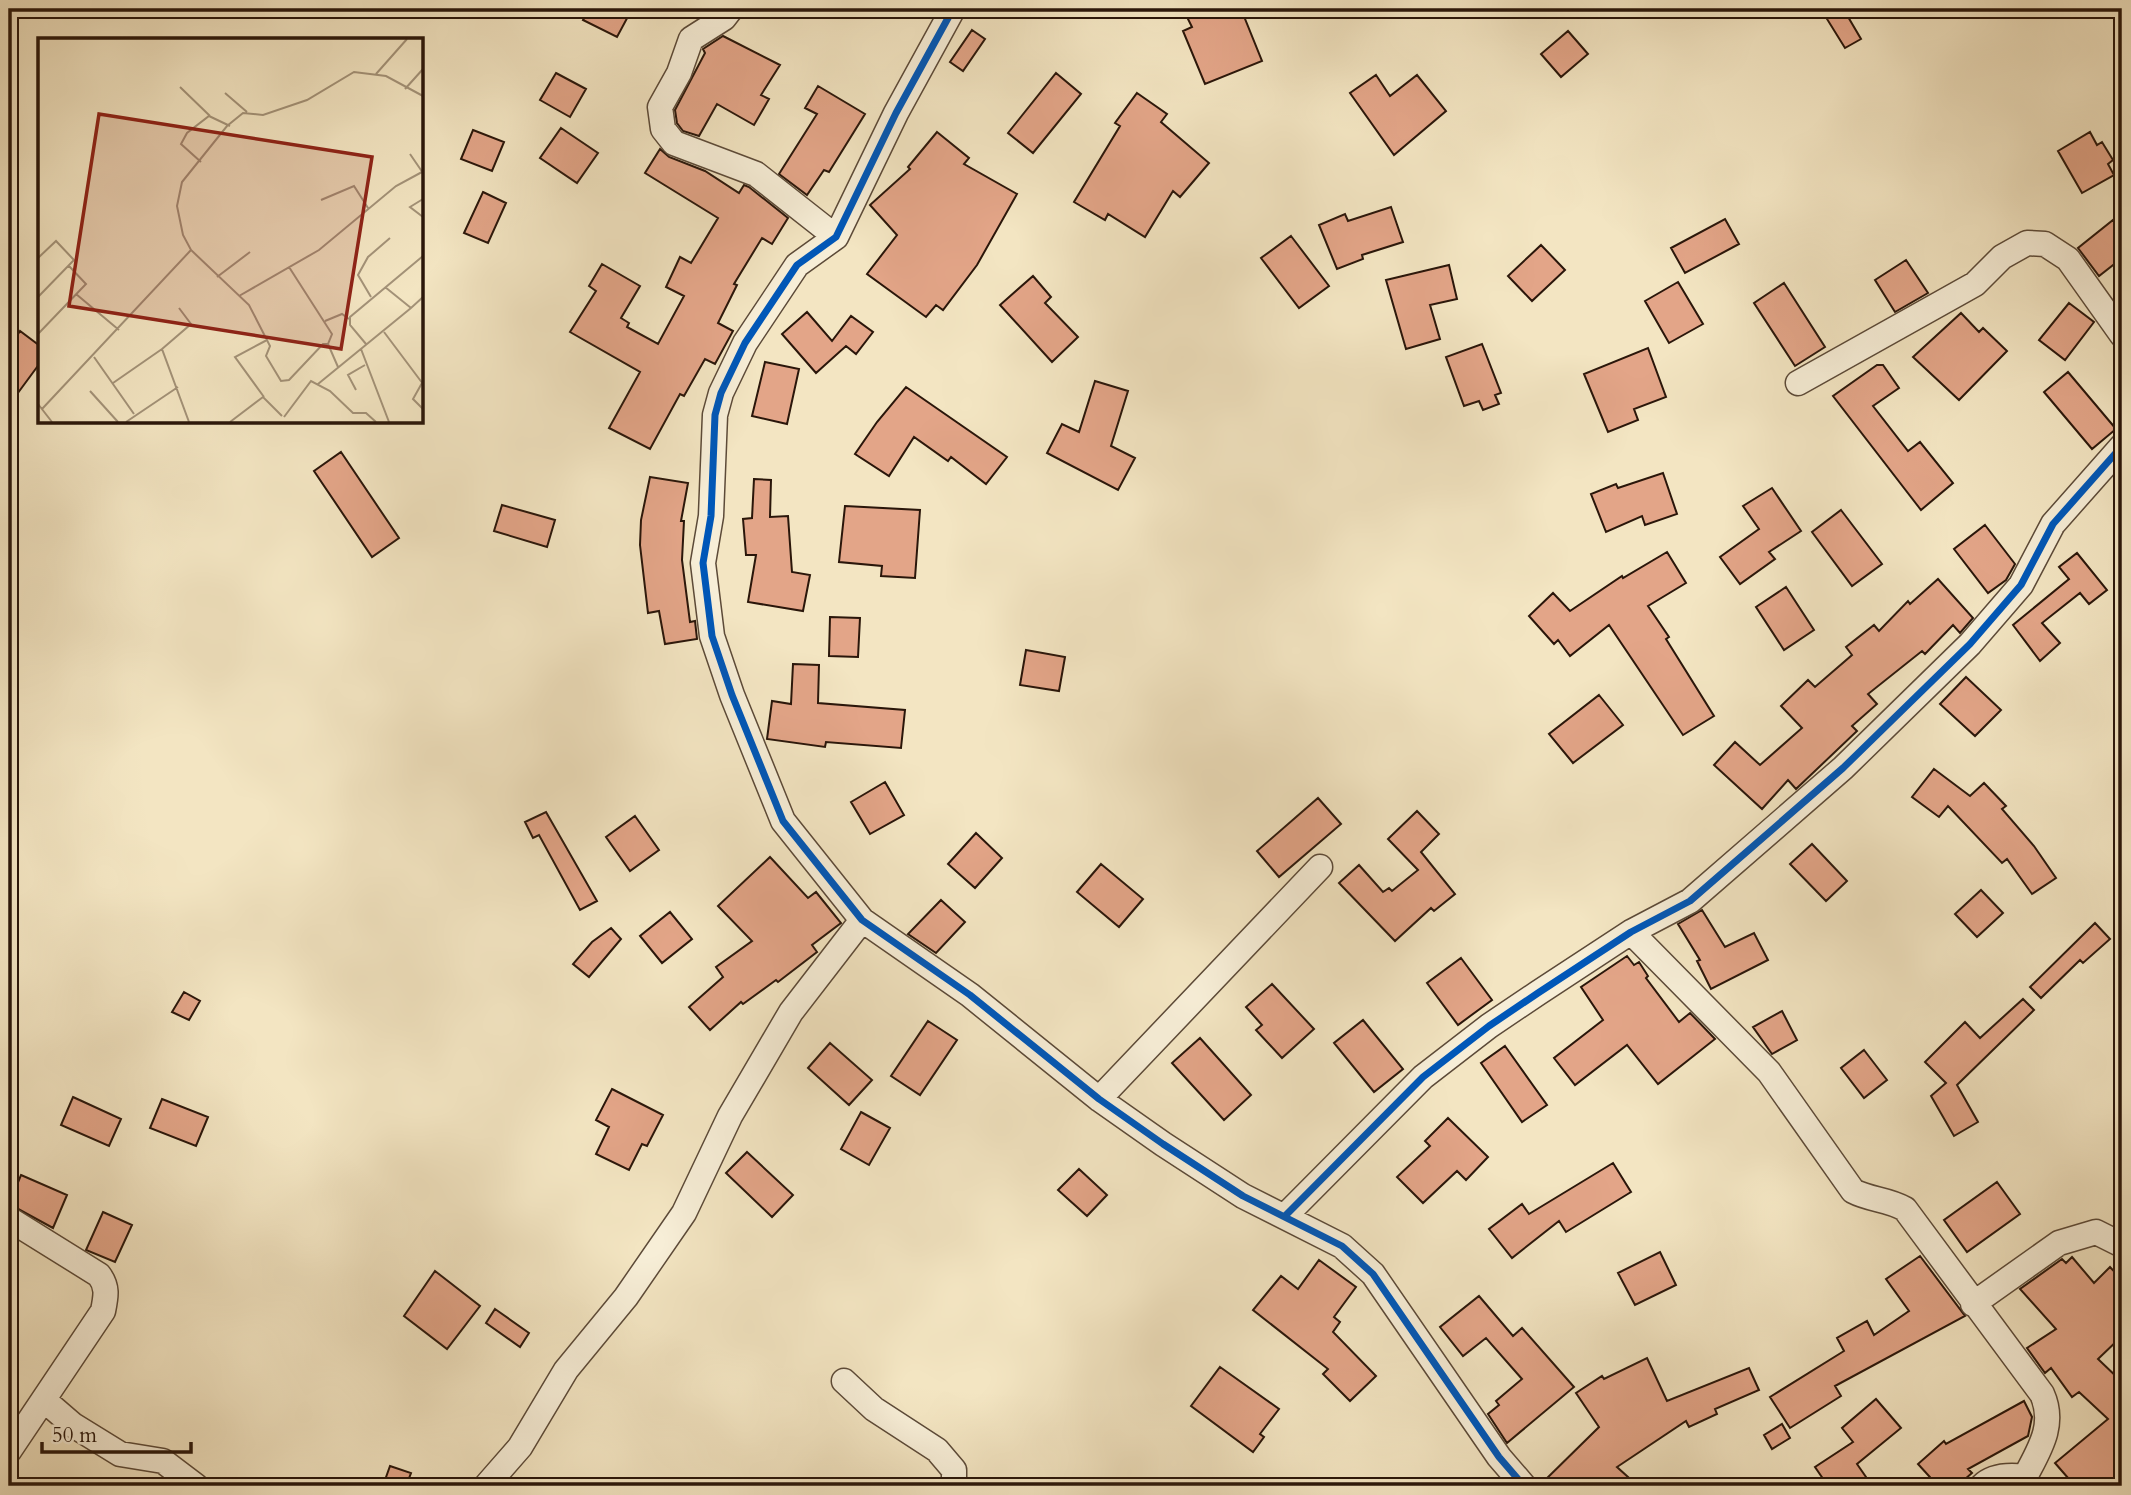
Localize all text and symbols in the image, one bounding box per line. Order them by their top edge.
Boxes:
inset map [38,38,424,424]
scale bar [42,1411,191,1455]
text: 50 m [52,1421,97,1450]

